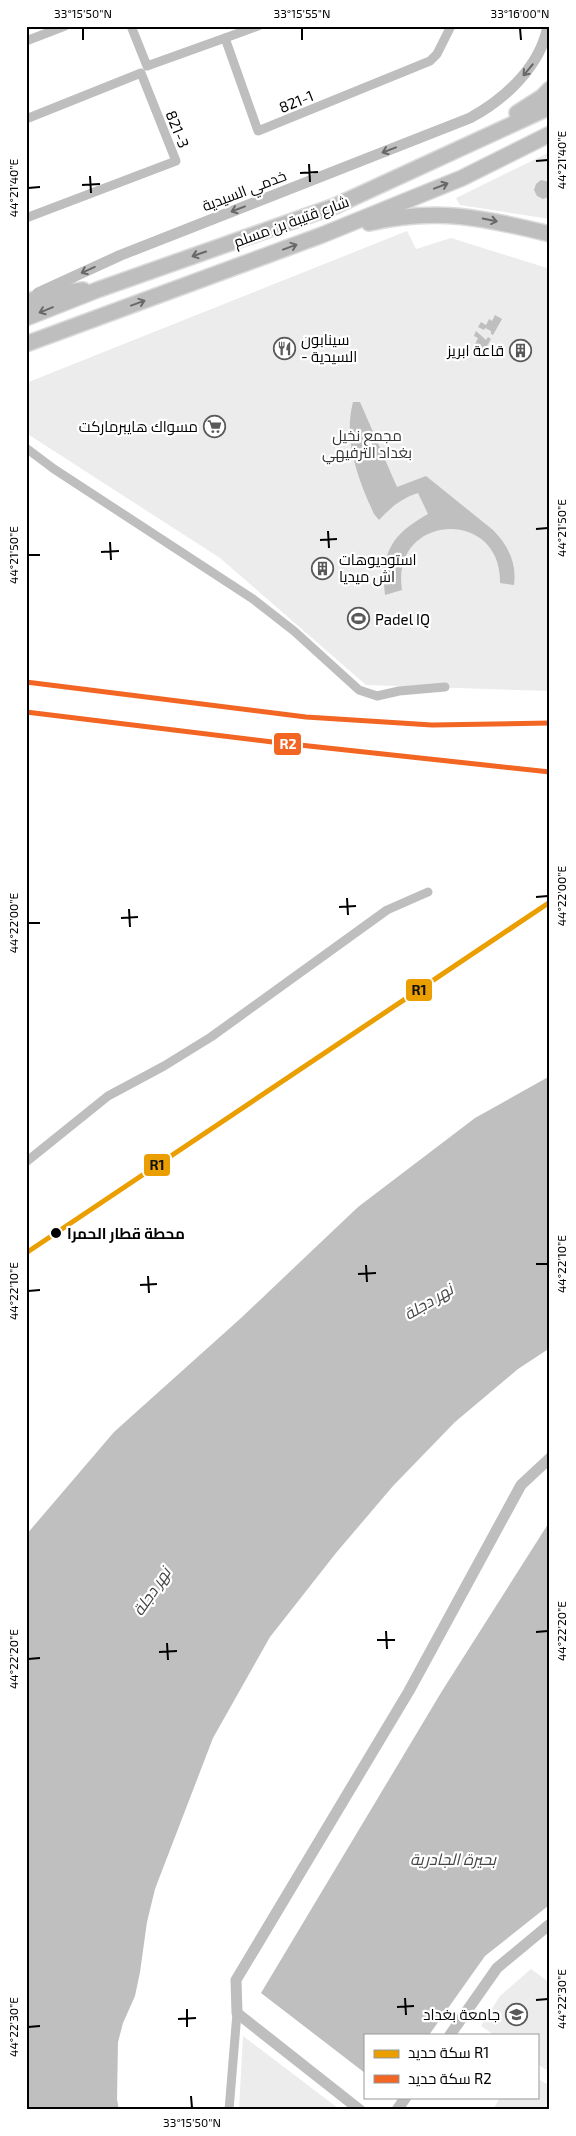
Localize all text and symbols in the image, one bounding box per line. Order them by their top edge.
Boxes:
text: 33°15'50"N [54,6,112,20]
text: 33°15'55"N [274,6,330,20]
text: 33°16'00"N [490,6,550,20]
one-way arrow [522,63,533,76]
street label: 821-1 [276,86,316,116]
street label: 821-3 [162,108,194,150]
text: 44°21'40"E [554,130,568,189]
one-way arrow [382,146,397,155]
text: 44°21'40"E [6,158,20,217]
street label: خدمي السيدية [199,166,290,218]
one-way arrow [433,181,448,190]
street label: شارع قتيبة بن مسلم [231,192,352,253]
one-way arrow [231,204,246,214]
one-way arrow [482,216,498,225]
one-way arrow [282,242,297,251]
one-way arrow [191,250,207,259]
one-way arrow [81,266,96,275]
one-way arrow [129,298,145,307]
one-way arrow [39,306,54,316]
place label: سينابون - السيدية [301,330,357,365]
restaurant icon: سينابون - السيدية [273,336,297,360]
building icon: قاعة ابريز [508,338,532,362]
place label: قاعة ابريز [446,341,504,360]
supermarket icon: مسواك هايبرماركت [202,414,226,438]
place label: مسواك هايبرماركت [79,417,198,436]
park label: مجمع نخيل بغداد الترفيهي [322,426,412,465]
text: 44°21'50"E [554,499,568,557]
text: 44°21'50"E [6,526,20,584]
place label: استوديوهات اش ميديا [339,550,417,587]
building icon: استوديوهات اش ميديا [311,556,335,580]
sports icon: Padel IQ [347,607,371,631]
place label: Padel IQ [375,610,430,629]
line badge: R2 [273,732,302,756]
text: R2 [279,735,297,752]
text: 44°22'00"E [554,865,568,926]
text: 44°22'00"E [6,892,20,953]
line badge: R1 [405,978,433,1002]
text: R1 [411,981,427,998]
line badge: R1 [143,1153,171,1177]
text: R1 [149,1156,165,1173]
place label: محطة قطار الحمرا [67,1224,185,1243]
marker: محطة قطار الحمرا [49,1226,63,1240]
text: 44°22'10"E [554,1235,568,1293]
text: 44°22'10"E [6,1262,20,1320]
water label: نهر دجلة [400,1278,458,1324]
water label: نهر دجلة [128,1562,176,1619]
text: 44°22'20"E [554,1601,568,1661]
text: 44°22'20"E [6,1629,20,1689]
water label: بحيرة الجادرية [410,1849,497,1869]
text: 44°22'30"E [554,1969,568,2029]
text: 44°22'30"E [6,1997,20,2057]
school or university icon: جامعة بغداد [504,2002,528,2026]
place label: جامعة بغداد [423,2005,500,2023]
legend [364,2034,538,2098]
text: سكة حديد R1 [408,2043,489,2061]
text: سكة حديد R2 [408,2069,492,2087]
text: 33°15'50"N [163,2115,221,2129]

